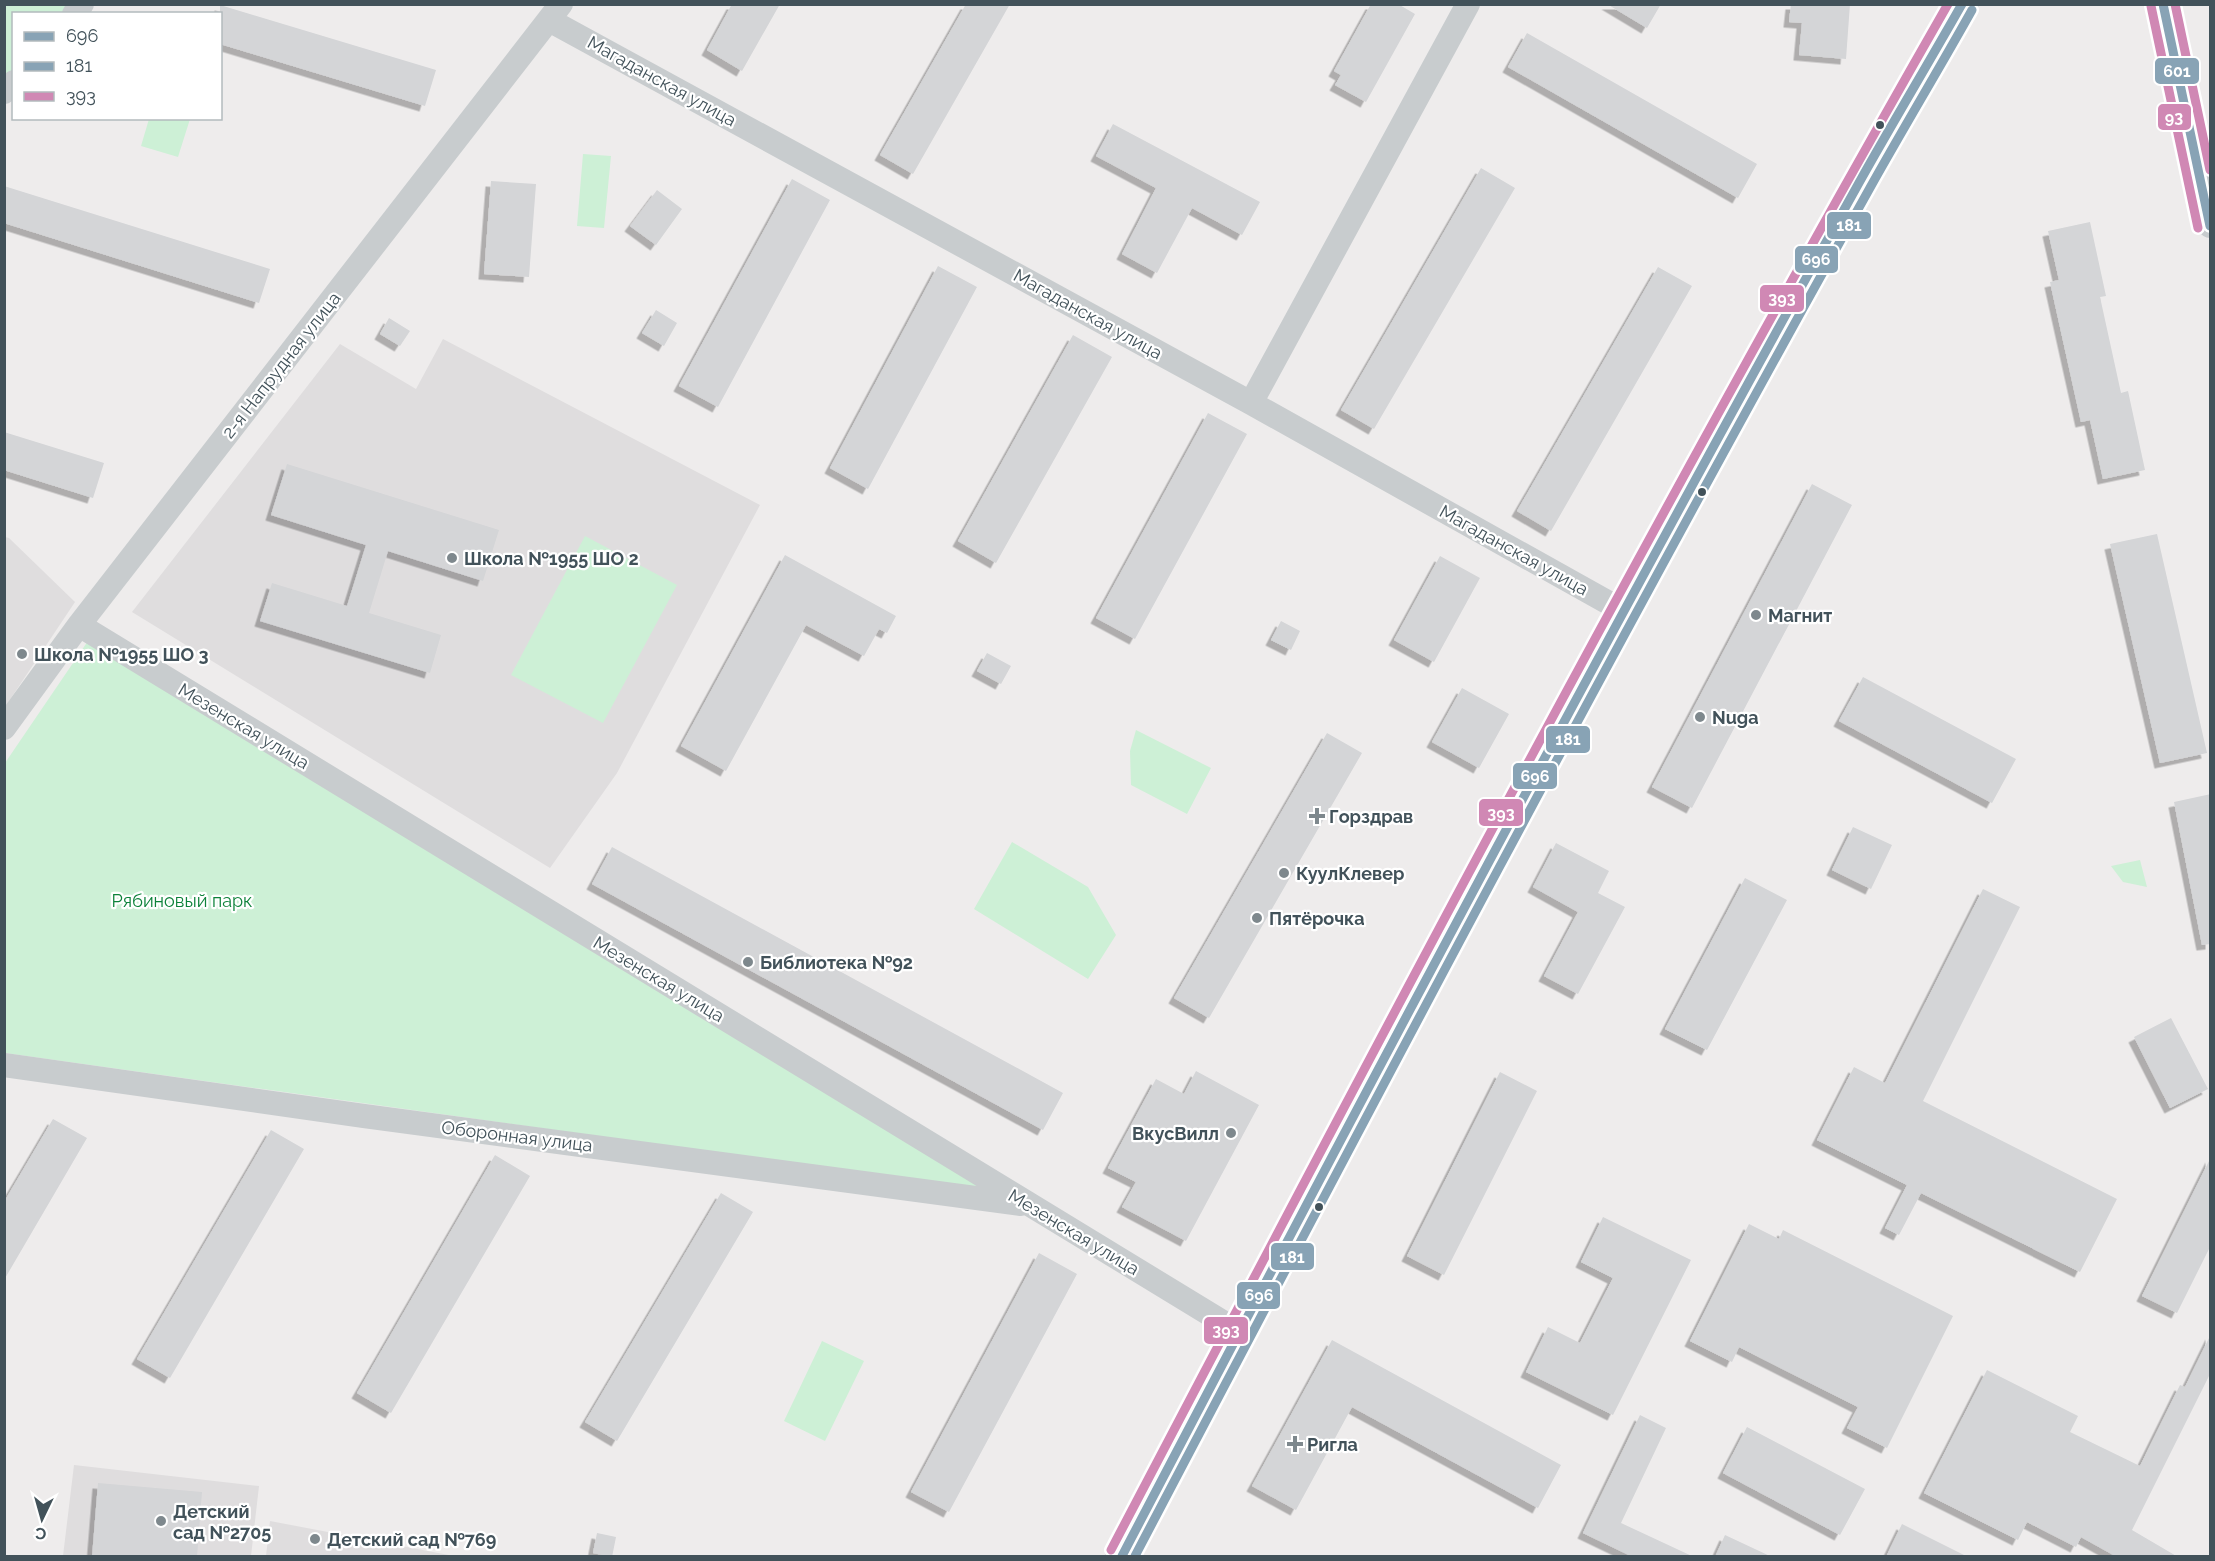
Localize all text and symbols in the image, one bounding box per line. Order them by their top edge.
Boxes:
legend [12,12,222,120]
text: 696 [66,25,98,46]
street label: Магаданская улица [584,31,740,131]
text: 181 [66,55,92,76]
line badge: 601 [2154,57,2200,85]
text: 601 [2163,62,2191,81]
text: 393 [66,85,96,106]
line badge: 93 [2157,103,2192,131]
text: 93 [2165,108,2183,127]
unlabelled marker [1874,119,1886,131]
line badge: 181 [1826,211,1872,240]
text: 181 [1836,216,1862,235]
line badge: 696 [1794,245,1839,274]
text: 696 [1802,250,1831,269]
street label: Магаданская улица [1010,264,1166,364]
line badge: 393 [1759,284,1805,313]
street label: 2-я Напрудная улица [217,288,345,442]
text: 393 [1768,289,1796,308]
unlabelled marker [1696,486,1708,498]
street label: Магаданская улица [1436,500,1592,600]
place label: Школа №1955 ШО 2 [464,548,639,569]
marker: Школа №1955 ШО 2 [445,551,459,565]
place label: Магнит [1768,605,1832,626]
marker: Магнит [1749,608,1763,622]
place label: Школа №1955 ШО 3 [34,644,208,665]
marker: Школа №1955 ШО 3 [15,647,29,661]
street label: Мезенская улица [175,679,313,773]
place label: Nuga [1712,707,1759,728]
marker: Nuga [1693,710,1707,724]
line badge: 181 [1545,725,1591,754]
text: 181 [1555,730,1581,749]
line badge: 696 [1512,762,1558,790]
text: 696 [1521,767,1550,786]
line badge: 393 [1478,798,1524,827]
text: 393 [1487,804,1515,823]
place label: Горздрав [1329,806,1413,827]
marker: Горздрав [1310,809,1324,823]
place label: КуулКлевер [1296,863,1404,884]
marker: КуулКлевер [1277,866,1291,880]
park label: Рябиновый парк [112,890,252,911]
place label: Пятёрочка [1269,908,1365,929]
marker: Пятёрочка [1250,911,1264,925]
street label: Мезенская улица [590,932,728,1026]
place label: Библиотека №92 [760,952,913,973]
marker: Библиотека №92 [741,955,755,969]
street label: Оборонная улица [440,1116,594,1156]
place label: ВкусВилл [1132,1123,1219,1144]
marker: ВкусВилл [1224,1126,1238,1140]
street label: Мезенская улица [1005,1185,1143,1279]
unlabelled marker [1313,1201,1325,1213]
line badge: 181 [1270,1242,1315,1271]
text: 181 [1279,1248,1305,1267]
line badge: 696 [1236,1281,1281,1310]
text: 696 [1245,1286,1274,1305]
line badge: 393 [1203,1316,1249,1345]
text: 393 [1212,1321,1240,1340]
place label: Ригла [1307,1434,1358,1455]
marker: Ригла [1288,1437,1302,1451]
north arrow [12,1489,72,1549]
place label: Детский сад №2705 [173,1501,271,1543]
marker: Детский сад №2705 [154,1514,168,1528]
text: С [34,1524,47,1543]
place label: Детский сад №769 [327,1529,496,1550]
marker: Детский сад №769 [308,1532,322,1546]

